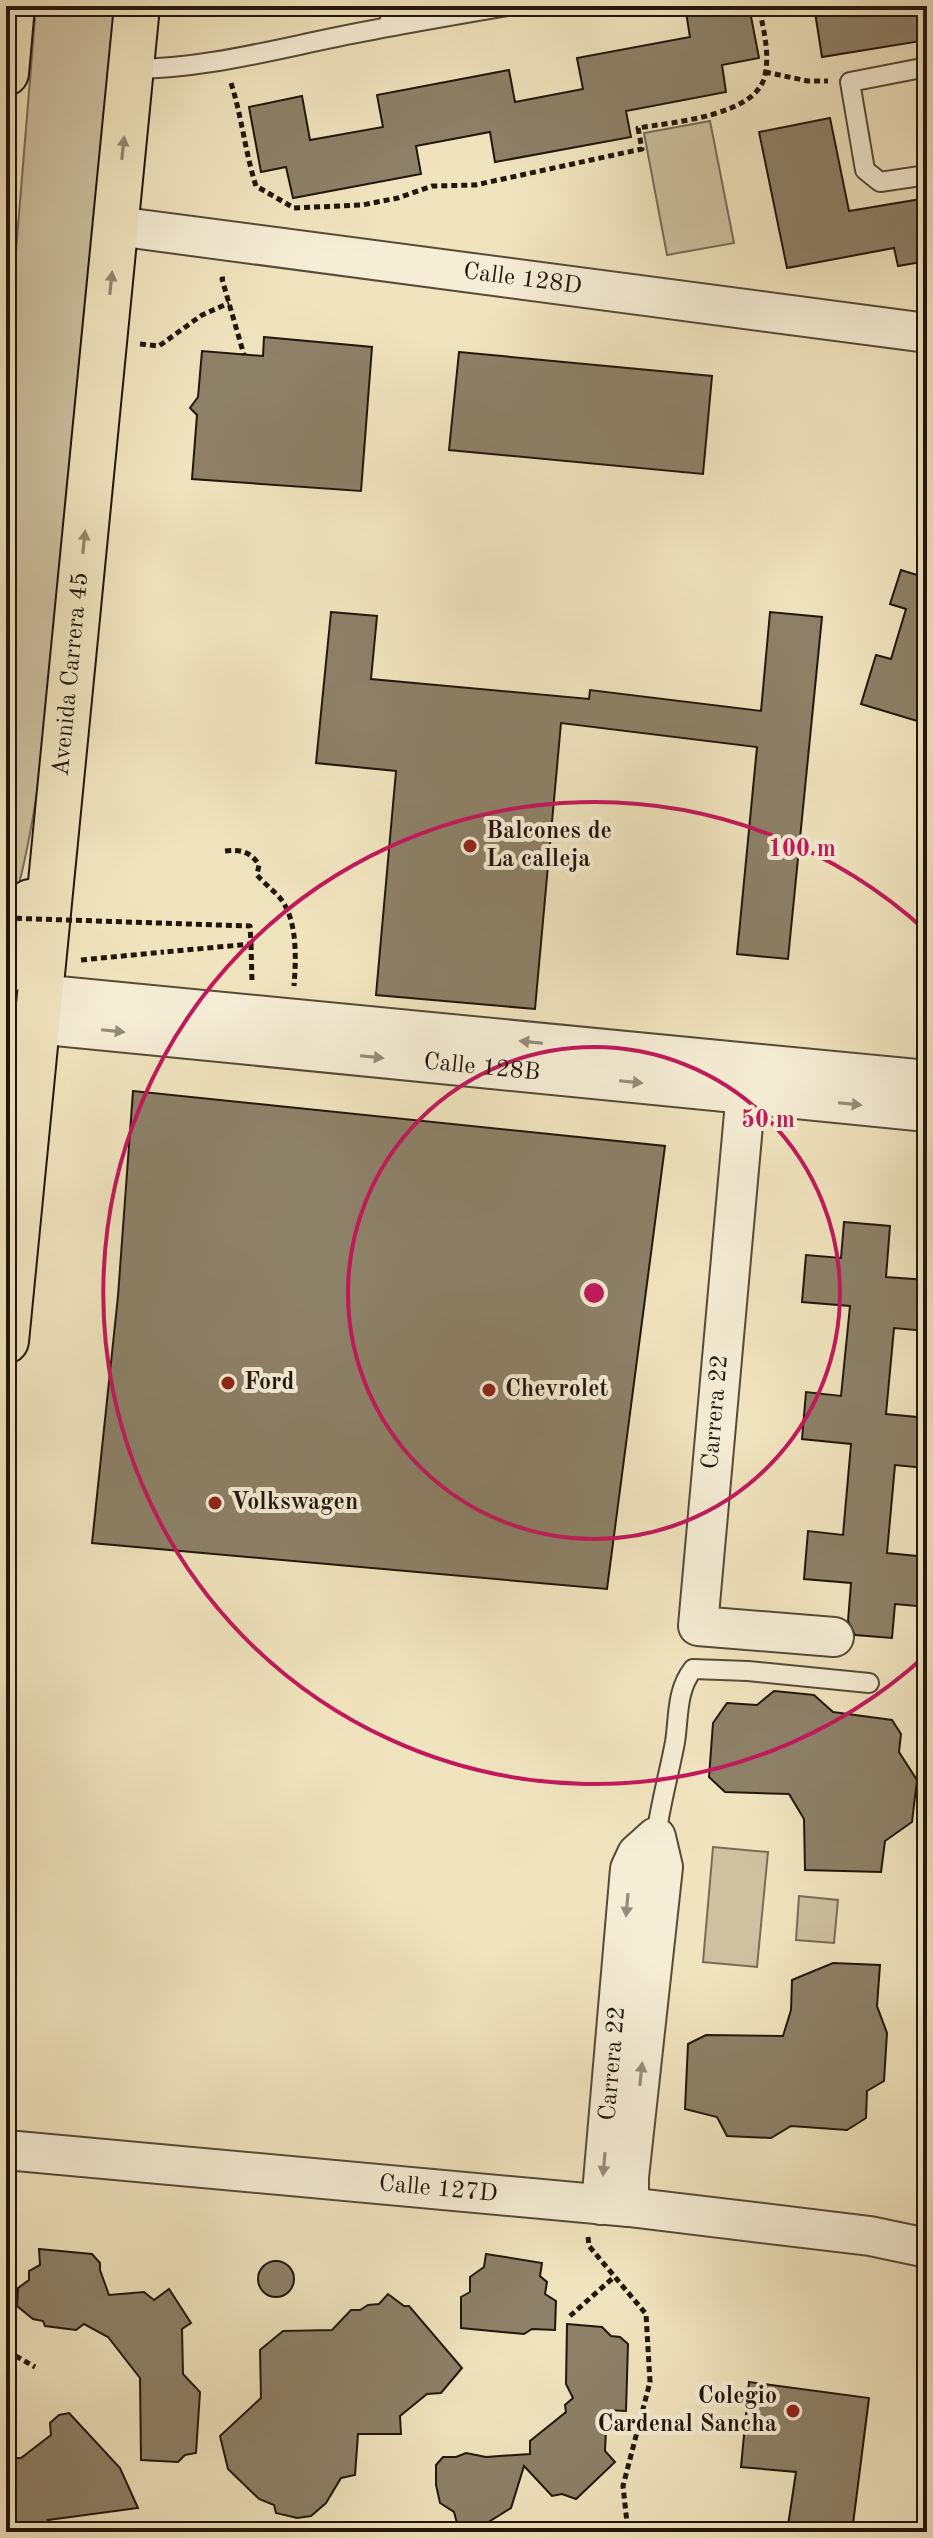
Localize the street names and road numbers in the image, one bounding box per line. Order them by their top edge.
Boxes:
street label: Calle 128D [462,260,583,299]
street label: Avenida Carrera 45 [49,571,93,777]
street label: Calle 128B [422,1050,541,1086]
street label: Carrera 22 [699,1354,733,1470]
street label: Carrera 22 [596,2005,630,2122]
street label: Calle 127D [378,2172,499,2207]

